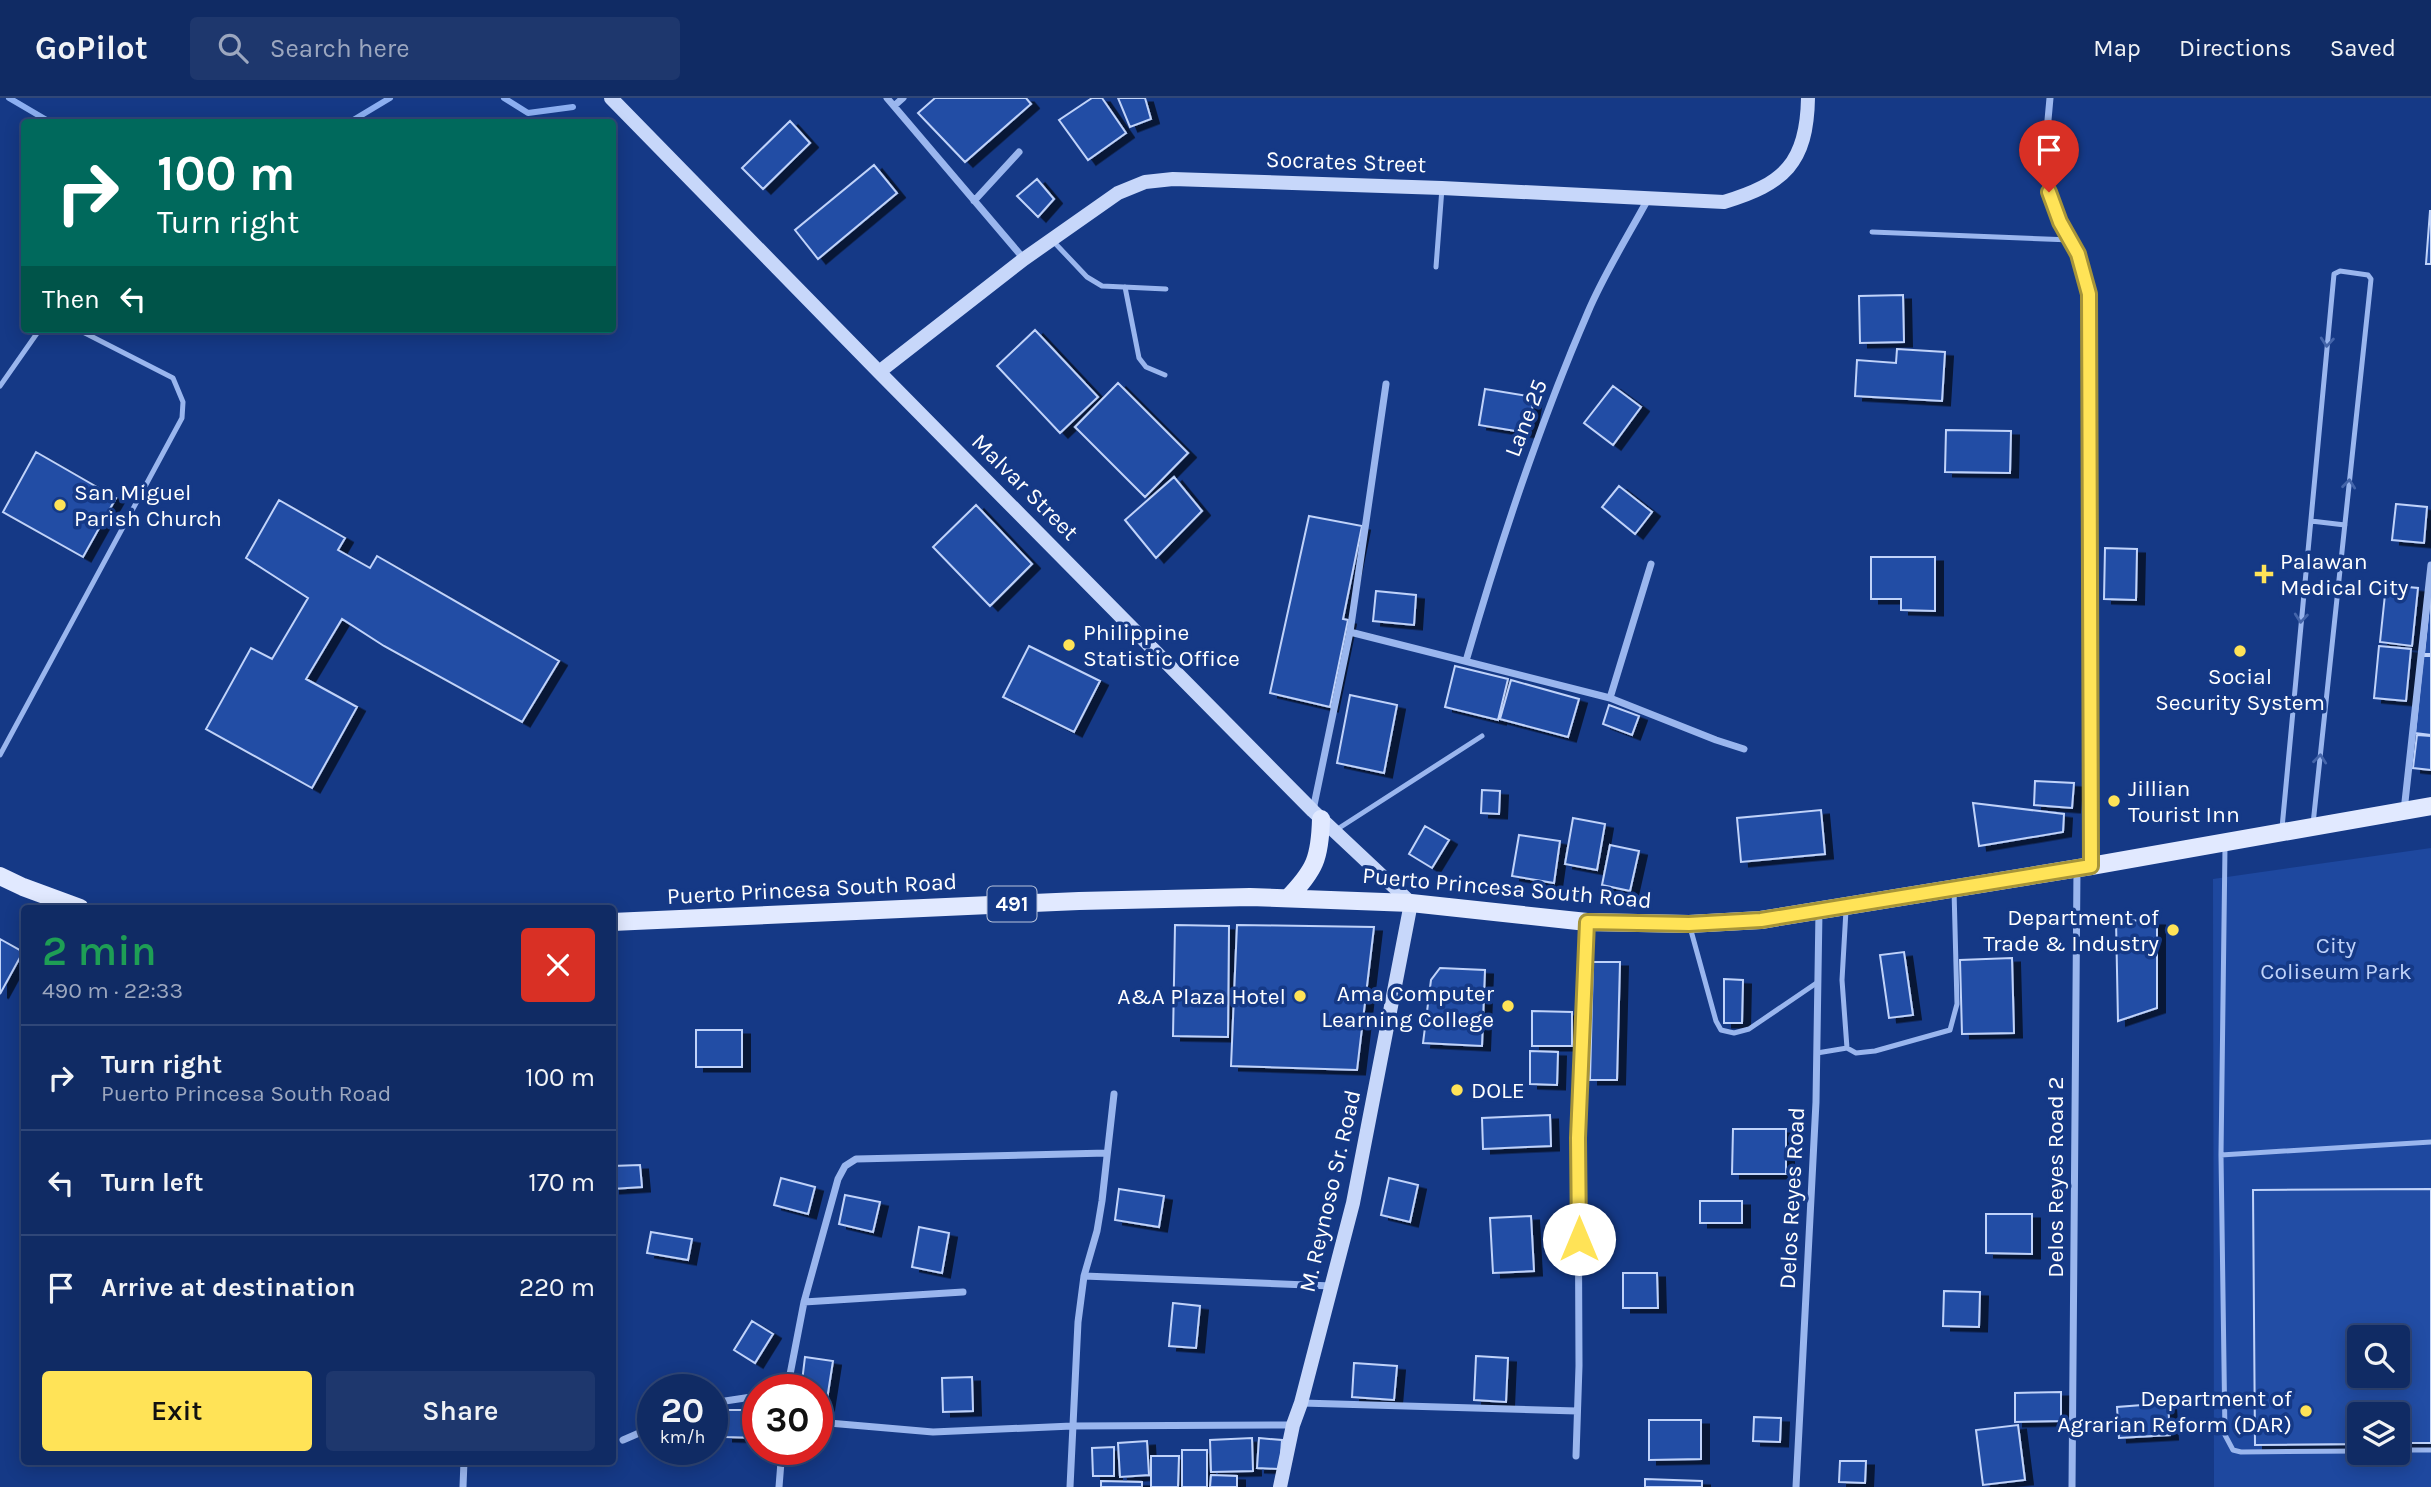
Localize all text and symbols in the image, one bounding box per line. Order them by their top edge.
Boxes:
search box [190,17,680,80]
text: GoPilot [35,29,148,67]
icon: search [214,29,252,67]
text: Search here [270,33,410,64]
text: Map [2093,34,2141,62]
text: Directions [2179,34,2292,62]
text: Saved [2330,34,2396,62]
pin [2019,120,2079,192]
icon: arrive [2030,131,2068,169]
text: 100 m [157,145,295,202]
street label: Socrates Street [1265,146,1427,178]
icon: right [42,147,133,238]
text: Turn right [157,204,299,241]
icon: left [114,280,152,318]
text: Then [42,284,100,315]
one-way arrow [2320,337,2335,348]
street label: Lane 25 [1499,375,1553,461]
street label: Malvar Street [966,428,1084,546]
one-way arrow [2342,478,2357,490]
place label: San Miguel Parish Church [74,479,222,532]
marker: San Miguel Parish Church [52,497,68,513]
place label: Palawan Medical City [2280,548,2409,601]
marker: Palawan Medical City [2254,564,2274,584]
one-way arrow [2294,612,2309,624]
place label: Philippine Statistic Office [1083,619,1240,672]
marker: Philippine Statistic Office [1061,637,1077,653]
marker: Social Security System [2232,643,2248,659]
place label: Social Security System [2155,663,2325,716]
one-way arrow [2312,753,2327,764]
place label: Jillian Tourist Inn [2128,775,2240,828]
marker: Jillian Tourist Inn [2106,793,2122,809]
street label: Puerto Princesa South Road [1361,862,1653,914]
street label: Puerto Princesa South Road [666,868,958,910]
road number: 491 [988,886,1036,922]
place label: Department of Trade & Industry [1983,904,2159,957]
marker: Department of Trade & Industry [2165,922,2181,938]
text: 2 min [42,926,157,976]
button: close [521,928,595,1002]
park label: City Coliseum Park [2260,932,2412,985]
text: 490 m · 22:33 [42,977,183,1004]
place label: Ama Computer Learning College [1321,980,1495,1033]
place label: A&A Plaza Hotel [1117,983,1286,1010]
marker: A&A Plaza Hotel [1292,988,1308,1004]
marker: Ama Computer Learning College [1500,998,1516,1014]
text: Turn right [101,1049,222,1080]
icon: right [42,1059,80,1097]
text: 100 m [525,1062,595,1093]
street label: Delos Reyes Road 2 [2042,1076,2069,1278]
place label: DOLE [1471,1077,1525,1104]
text: Puerto Princesa South Road [101,1080,391,1107]
marker: DOLE [1449,1082,1465,1098]
street label: M. Reynoso Sr. Road [1294,1087,1366,1295]
street label: Delos Reyes Road [1774,1106,1810,1290]
icon: left [42,1164,80,1202]
text: Turn left [101,1167,203,1198]
text: 170 m [528,1167,595,1198]
position arrow [1542,1202,1616,1276]
icon: arrive [42,1269,80,1307]
text: Arrive at destination [101,1272,355,1303]
text: 220 m [519,1272,595,1303]
map controls [2347,1325,2410,1465]
button: search [2347,1325,2410,1388]
button: Exit [42,1371,312,1451]
button: Share [326,1371,595,1451]
speed limit sign: 30 [742,1374,833,1465]
place label: Department of Agrarian Reform (DAR) [2057,1385,2292,1438]
text: 20 [661,1390,704,1431]
button: layers [2347,1402,2410,1465]
marker: Department of Agrarian Reform (DAR) [2298,1403,2314,1419]
text: km/h [660,1426,705,1448]

